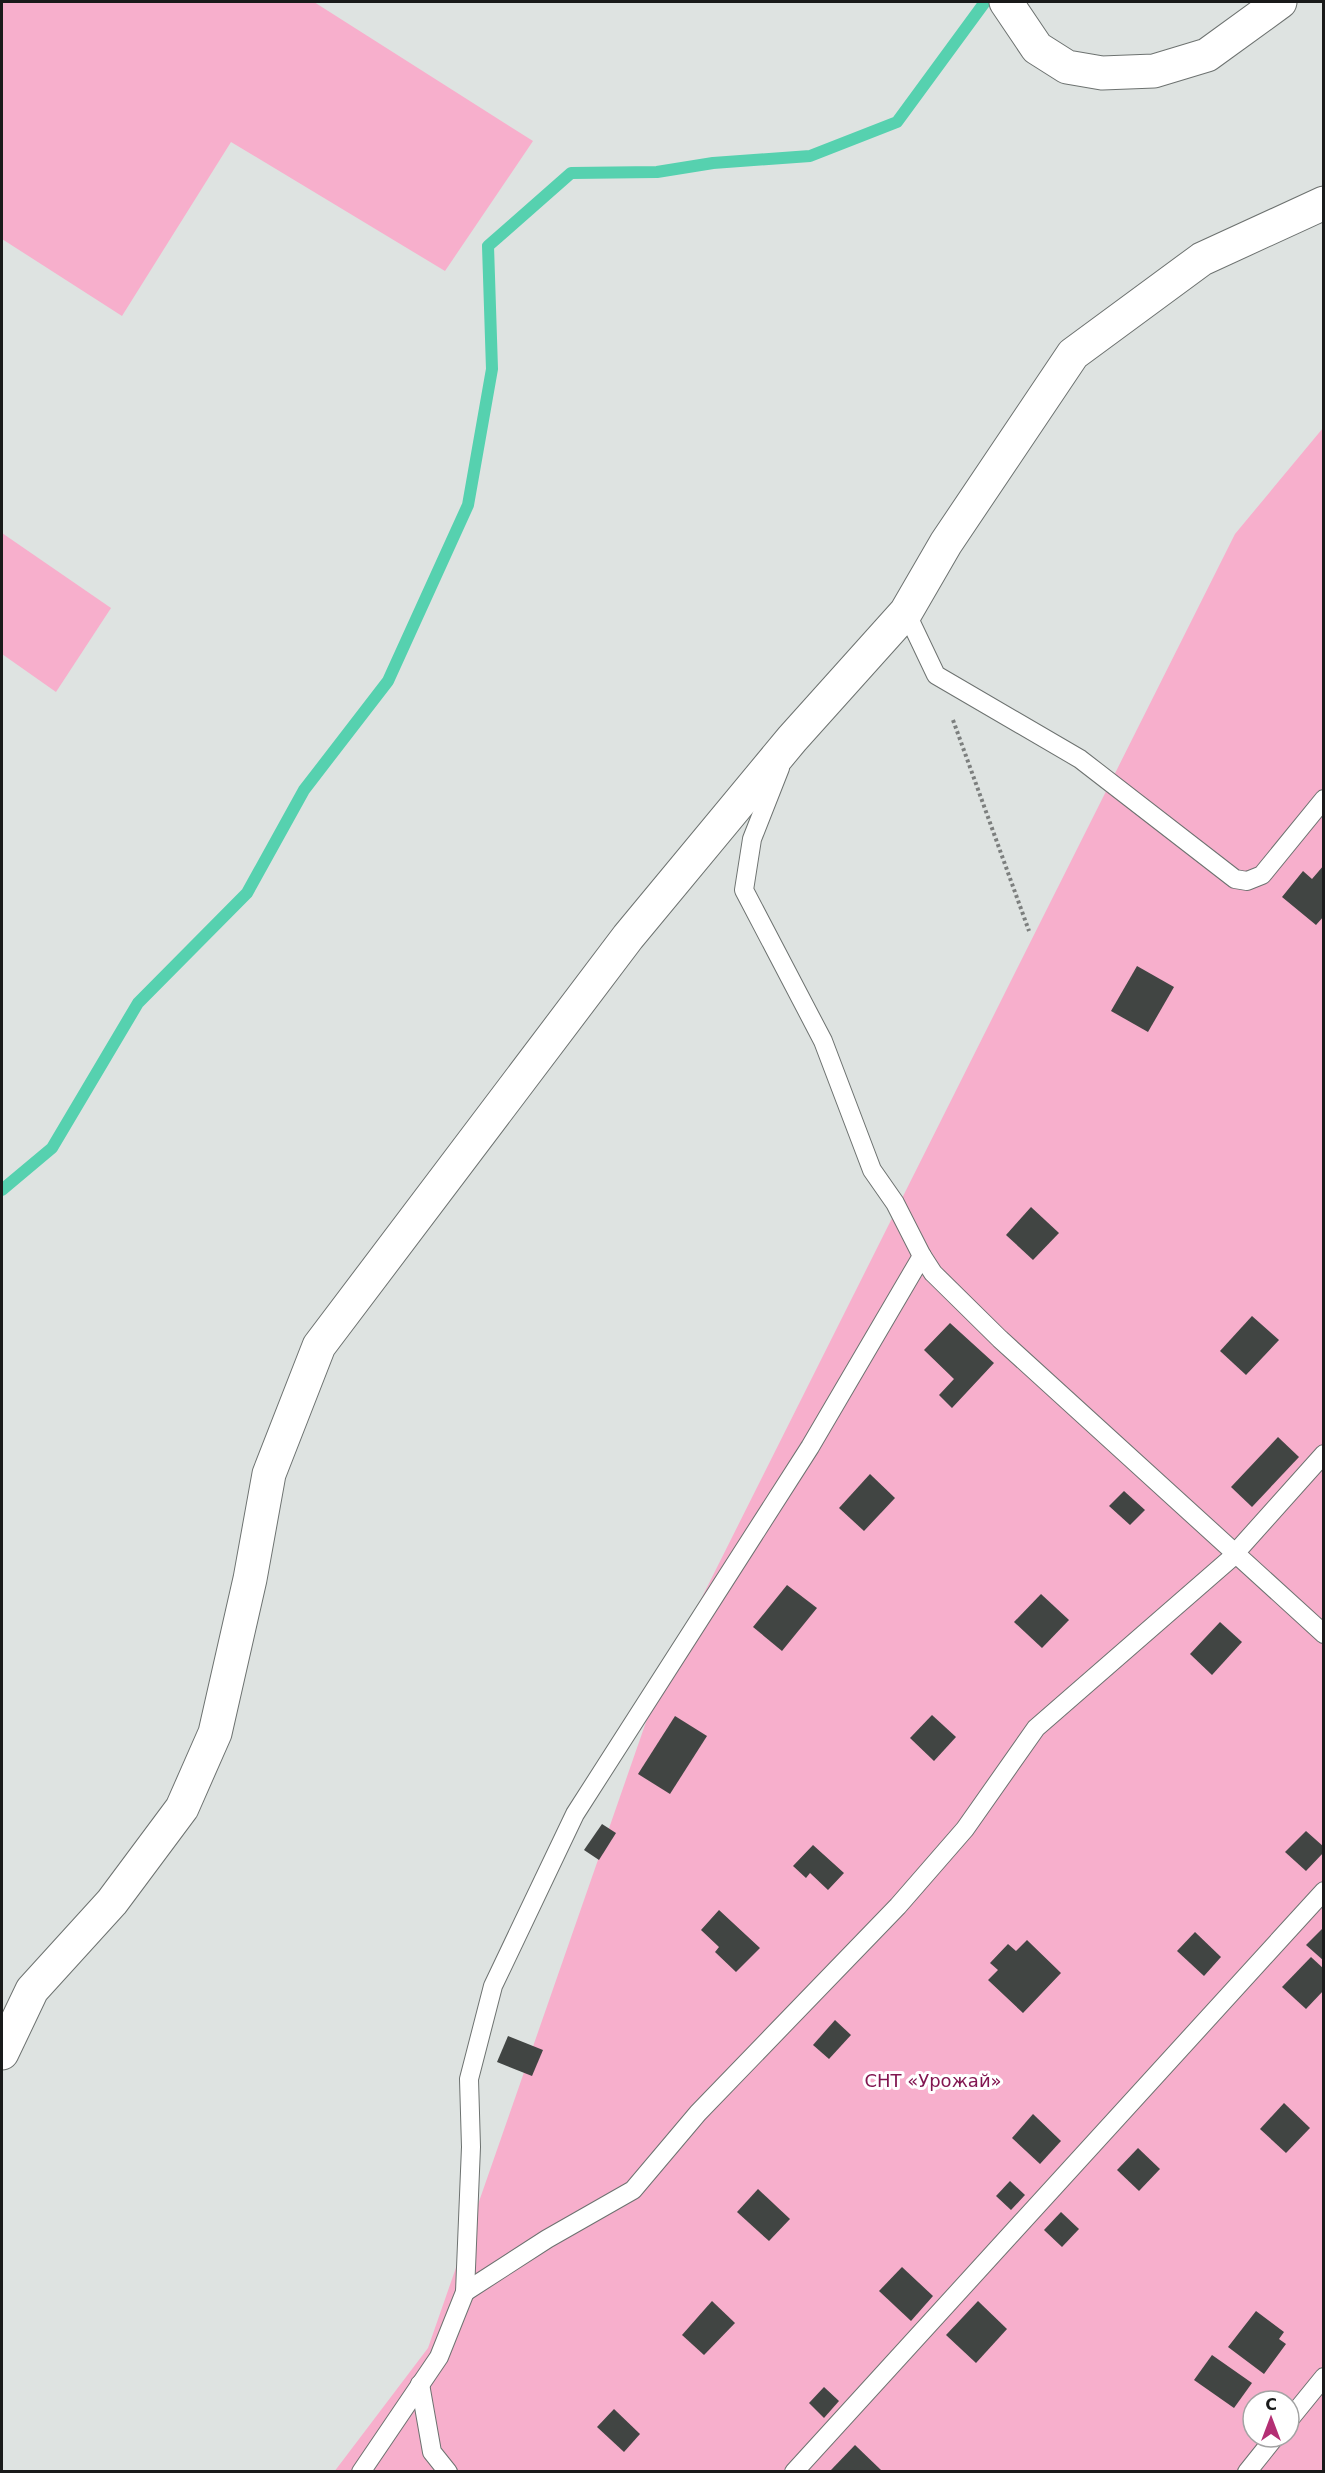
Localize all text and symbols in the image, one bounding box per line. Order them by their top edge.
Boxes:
park label: СНТ «Урожай» [864,2070,1002,2091]
north arrow [1241,2389,1301,2449]
text: С [1265,2395,1277,2414]

